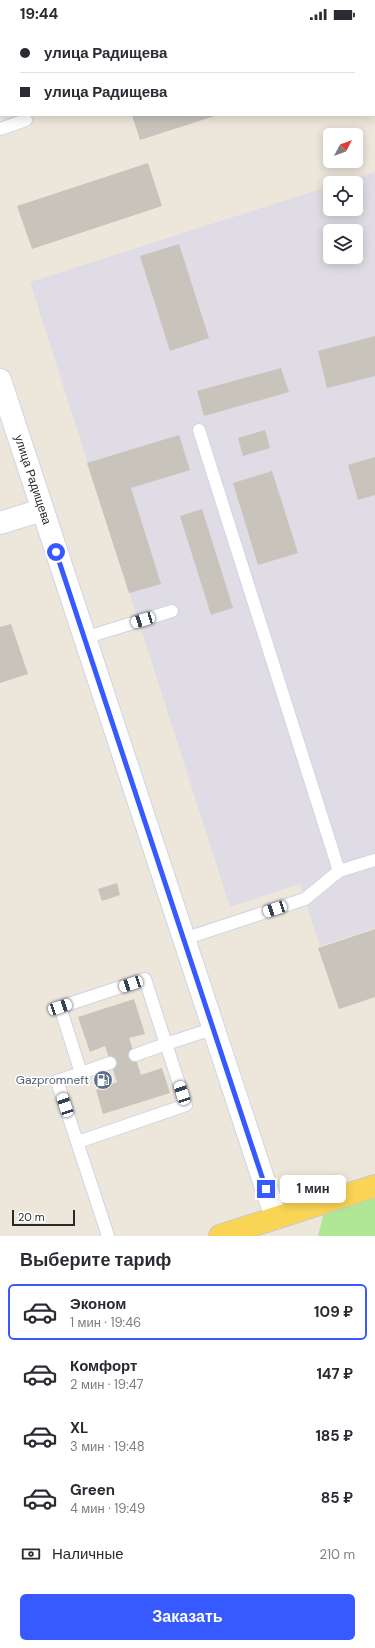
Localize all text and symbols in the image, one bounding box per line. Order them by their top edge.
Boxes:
text: 19:44 [20,4,58,24]
text: улица Радищева [44,43,167,63]
text: улица Радищева [44,82,167,102]
north arrow [323,128,363,168]
map controls [323,128,363,264]
button: locate [323,176,363,216]
button: layers [323,224,363,264]
street label: улица Радищева [11,433,55,527]
route start [47,543,65,561]
car [130,611,156,629]
car [262,900,288,918]
car [118,975,144,993]
car [47,998,73,1016]
fuel station icon: Gazpromneft [92,1069,114,1091]
place label: Gazpromneft [16,1072,89,1088]
car [173,1080,191,1106]
car [56,1092,74,1118]
callout: 1 мин [280,1175,346,1203]
route end [257,1180,275,1198]
text: 1 мин [296,1180,330,1197]
scale bar [12,1208,75,1227]
text: 20 m [18,1210,44,1224]
text: Выберите тариф [20,1248,171,1272]
icon: car [22,1294,58,1330]
text: Эконом [70,1294,126,1314]
text: 109 ₽ [314,1302,353,1322]
text: 1 мин · 19:46 [70,1314,141,1331]
icon: car [22,1356,58,1392]
text: Комфорт [70,1356,137,1376]
text: 147 ₽ [316,1364,353,1384]
text: 2 мин · 19:47 [70,1376,144,1393]
icon: car [22,1418,58,1454]
text: XL [70,1418,88,1438]
text: 185 ₽ [315,1426,353,1446]
text: 3 мин · 19:48 [70,1438,145,1455]
icon: car [22,1480,58,1516]
text: Green [70,1480,115,1500]
text: 85 ₽ [321,1488,353,1508]
text: 4 мин · 19:49 [70,1500,145,1517]
icon: cash [20,1543,42,1565]
text: Наличные [52,1544,124,1564]
text: 210 m [320,1546,355,1563]
button: Заказать [20,1594,355,1640]

